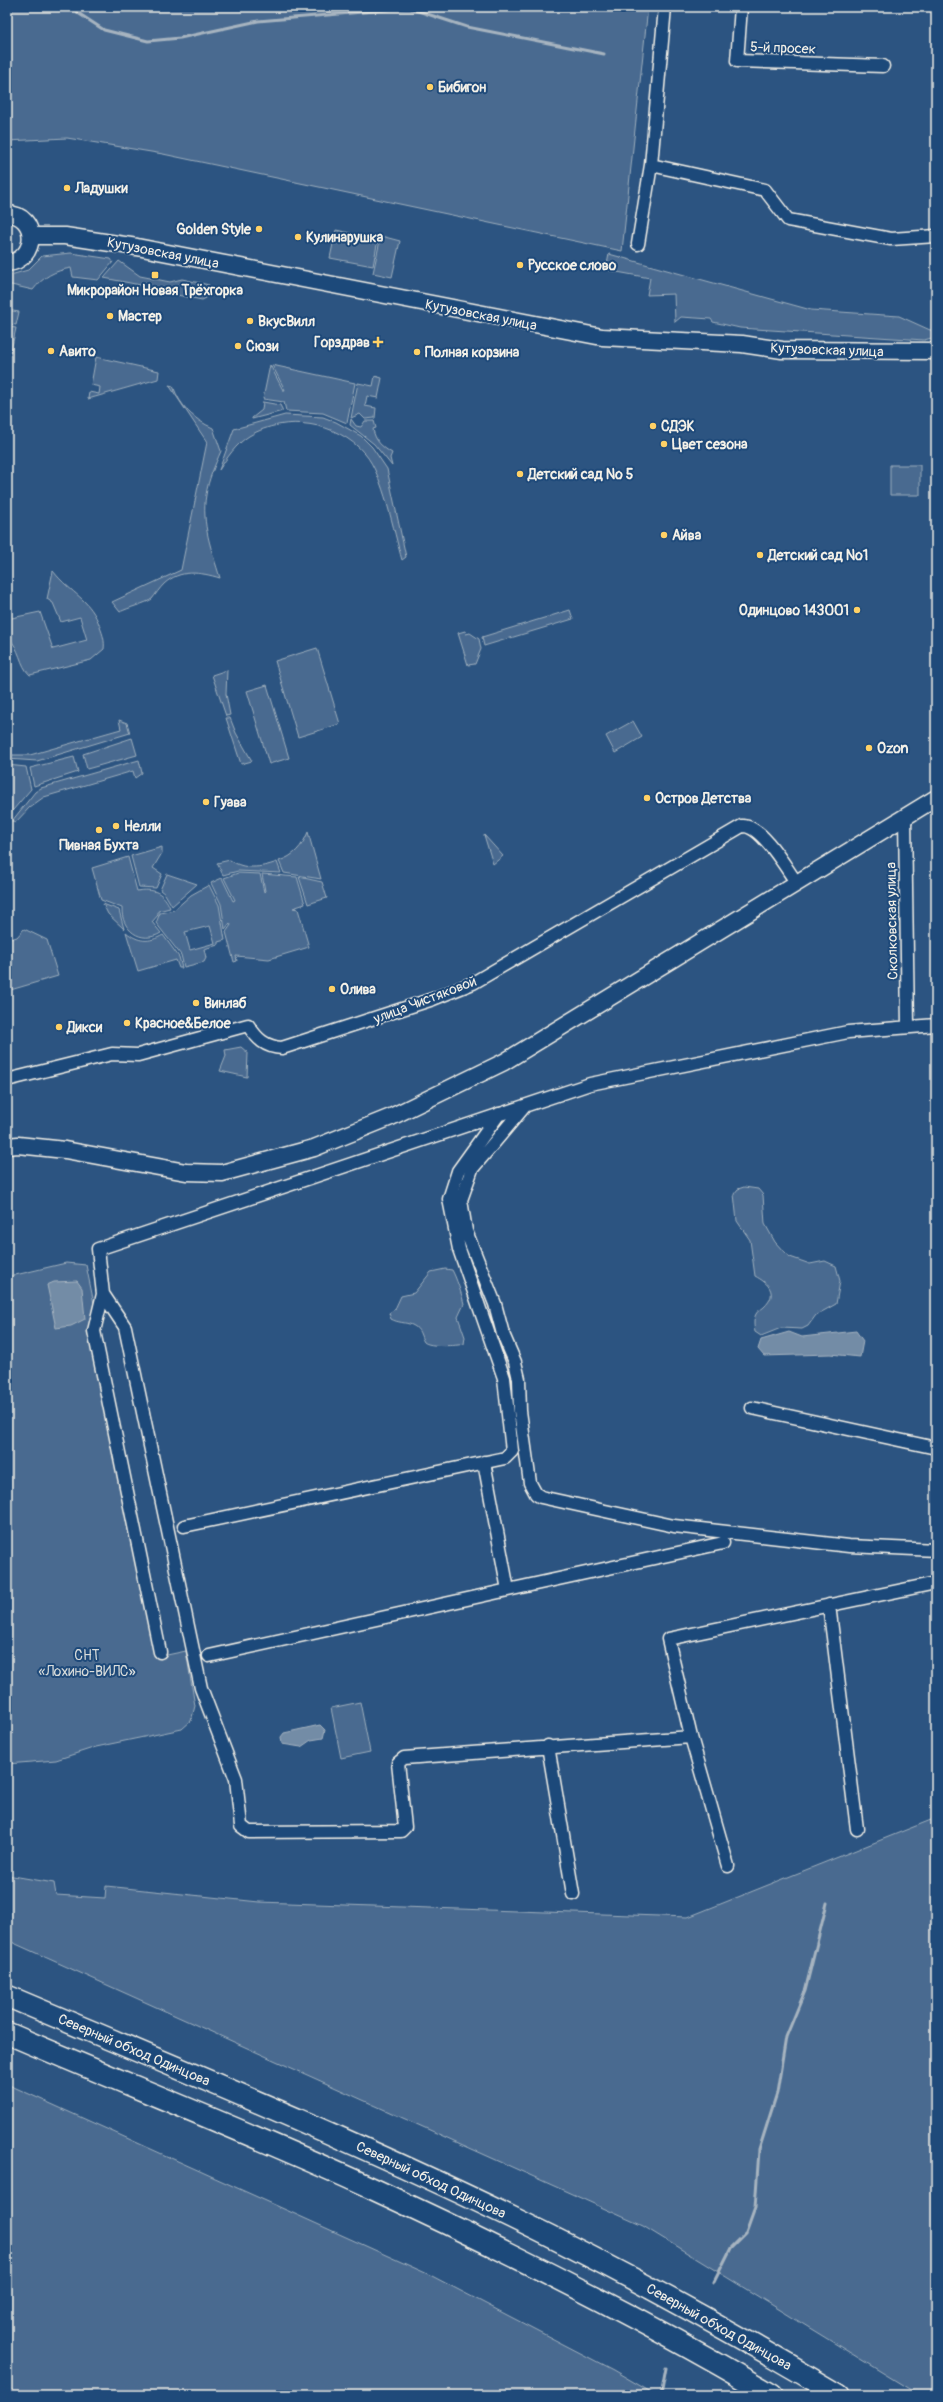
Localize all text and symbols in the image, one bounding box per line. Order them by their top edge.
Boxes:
street label: 5-й просек [750,38,816,58]
place label: Бибигон [438,79,486,96]
marker: Бибигон [425,82,435,92]
place label: Ладушки [74,180,128,197]
marker: Ладушки [62,183,72,193]
place label: Golden Style [176,221,252,238]
marker: Golden Style [254,224,264,234]
place label: Кулинарушка [306,229,384,246]
marker: Кулинарушка [293,232,303,242]
street label: Кутузовская улица [106,234,220,272]
place label: Русское слово [528,257,617,274]
marker: Русское слово [515,260,525,270]
marker: Микрорайон Новая Трёхгорка [150,270,160,280]
place label: Микрорайон Новая Трёхгорка [67,282,243,299]
street label: Кутузовская улица [424,296,538,334]
place label: Мастер [118,308,162,325]
marker: Мастер [105,311,115,321]
place label: ВкусВилл [258,313,315,330]
marker: ВкусВилл [245,316,255,326]
place label: Горздрав [314,334,370,351]
marker: Горздрав [373,337,383,347]
place label: Сюзи [246,338,279,355]
street label: Кутузовская улица [770,340,884,360]
marker: Сюзи [233,341,243,351]
place label: Авито [59,343,96,360]
place label: Полная корзина [425,344,520,361]
marker: Авито [46,346,56,356]
marker: Полная корзина [412,347,422,357]
place label: СДЭК [661,418,695,435]
marker: СДЭК [648,421,658,431]
place label: Цвет сезона [672,436,748,453]
marker: Цвет сезона [659,439,669,449]
place label: Детский сад № 5 [527,466,634,483]
marker: Детский сад № 5 [515,469,525,479]
place label: Айва [672,527,702,544]
marker: Айва [659,530,669,540]
place label: Детский сад №1 [767,547,868,564]
marker: Детский сад №1 [755,550,765,560]
place label: Одинцово 143001 [739,602,849,619]
marker: Одинцово 143001 [852,605,862,615]
place label: Ozon [877,740,909,757]
marker: Ozon [864,743,874,753]
place label: Остров Детства [655,790,752,807]
marker: Остров Детства [642,793,652,803]
place label: Гуава [214,794,247,811]
marker: Гуава [201,797,211,807]
place label: Нелли [124,818,161,835]
marker: Нелли [111,821,121,831]
marker: Пивная Бухта [94,825,104,835]
place label: Пивная Бухта [59,837,139,854]
street label: Сколковская улица [882,862,902,980]
street label: улица Чистяковой [370,973,479,1028]
place label: Олива [340,981,376,998]
marker: Олива [327,984,337,994]
place label: Винлаб [204,995,247,1012]
marker: Винлаб [191,998,201,1008]
place label: Красное&Белое [135,1015,232,1032]
marker: Красное&Белое [122,1018,132,1028]
place label: Дикси [66,1019,103,1036]
marker: Дикси [54,1022,64,1032]
park label: СНТ «Лохино-ВИЛС» [38,1647,136,1680]
street label: Северный обход Одинцова [55,2010,213,2090]
street label: Северный обход Одинцова [353,2138,509,2222]
street label: Северный обход Одинцова [643,2280,795,2374]

